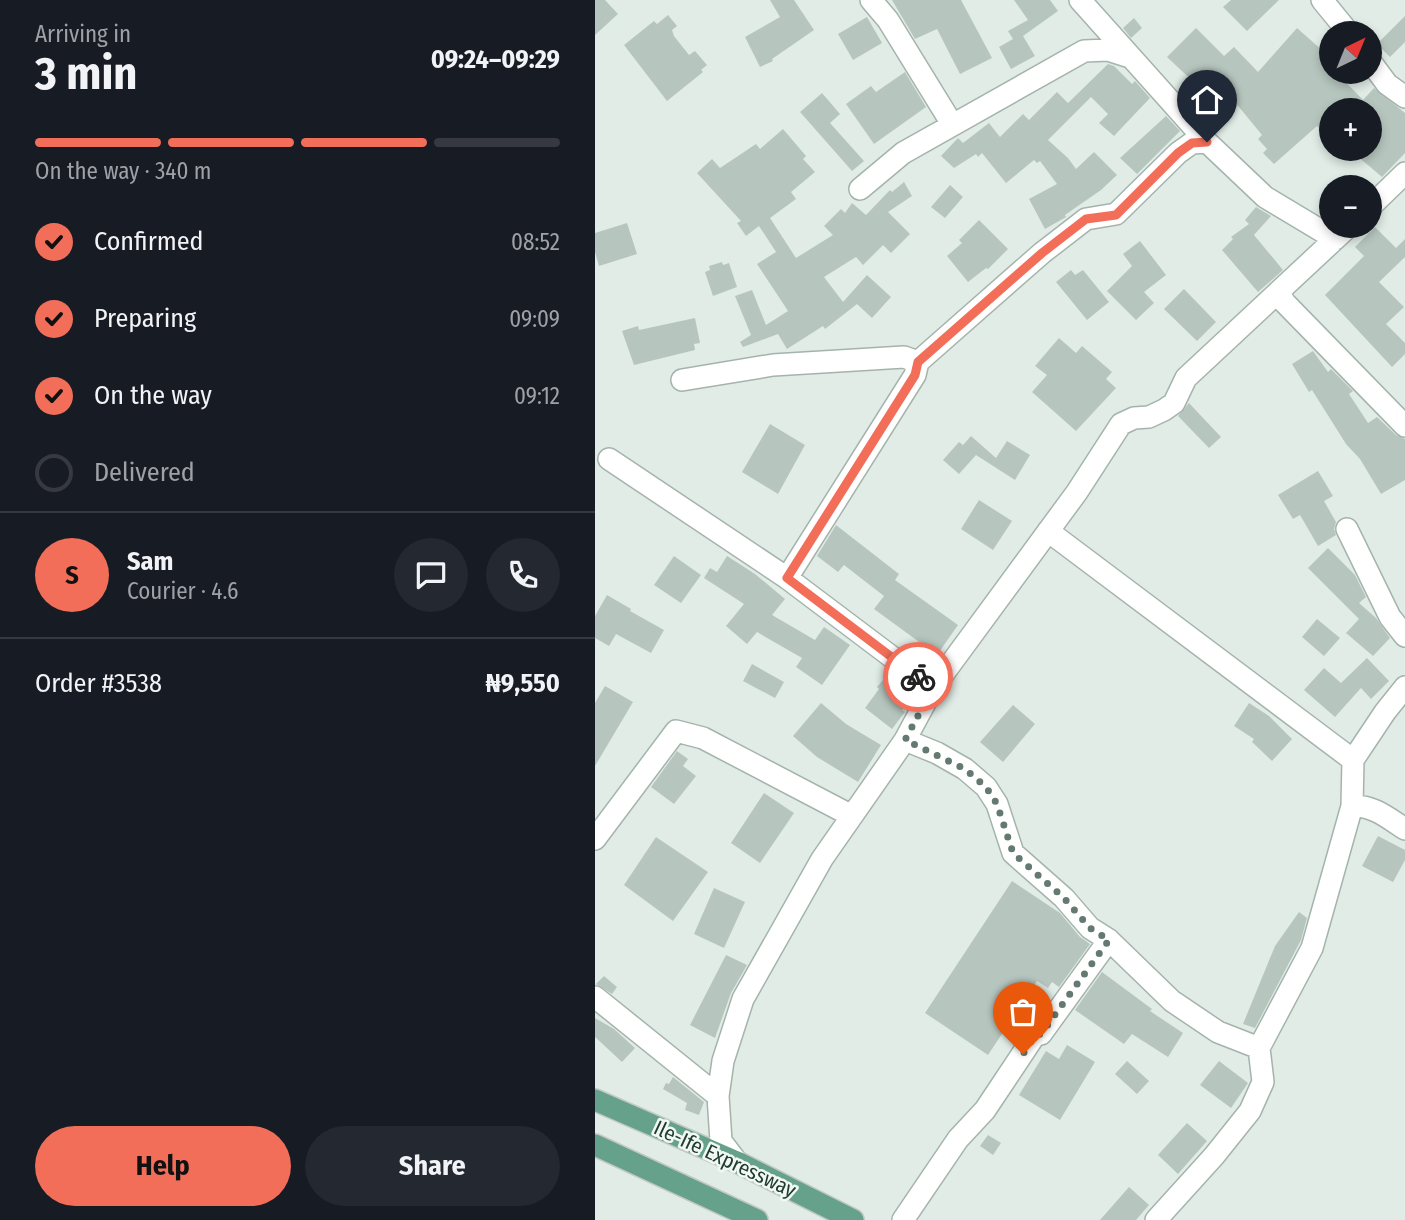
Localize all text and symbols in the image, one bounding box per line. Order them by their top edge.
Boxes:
text: Arriving in [35,20,131,48]
north arrow [1319,21,1383,84]
map controls [1319,21,1382,238]
text: 09:24–09:29 [431,44,560,75]
text: 3 min [35,46,137,101]
pin [1177,70,1237,142]
icon: home [1188,81,1226,119]
button: + [1319,98,1382,161]
text: On the way · 340 m [35,157,211,185]
button: − [1319,175,1382,238]
icon: check [35,223,73,261]
text: Confirmed [94,226,204,257]
text: 08:52 [511,228,560,256]
icon: check [35,300,73,338]
text: Preparing [94,303,196,334]
text: 09:09 [509,305,560,333]
icon: check [35,377,73,415]
text: On the way [94,380,212,411]
text: 09:12 [514,382,560,410]
text: Delivered [94,457,195,488]
button: chat [394,538,468,612]
button: phone [486,538,560,612]
text: Sam [127,546,173,577]
text: S [65,560,79,591]
text: Courier · 4.6 [127,577,238,605]
courier [883,642,953,712]
icon: bike [899,658,937,696]
text: Order #3538 [35,668,162,699]
text: ₦9,550 [485,668,560,699]
pin [993,982,1053,1054]
icon: bag [1004,993,1042,1031]
street label: Ile-Ife Expressway [650,1115,801,1204]
button: Help [35,1126,291,1206]
button: Share [305,1126,560,1206]

